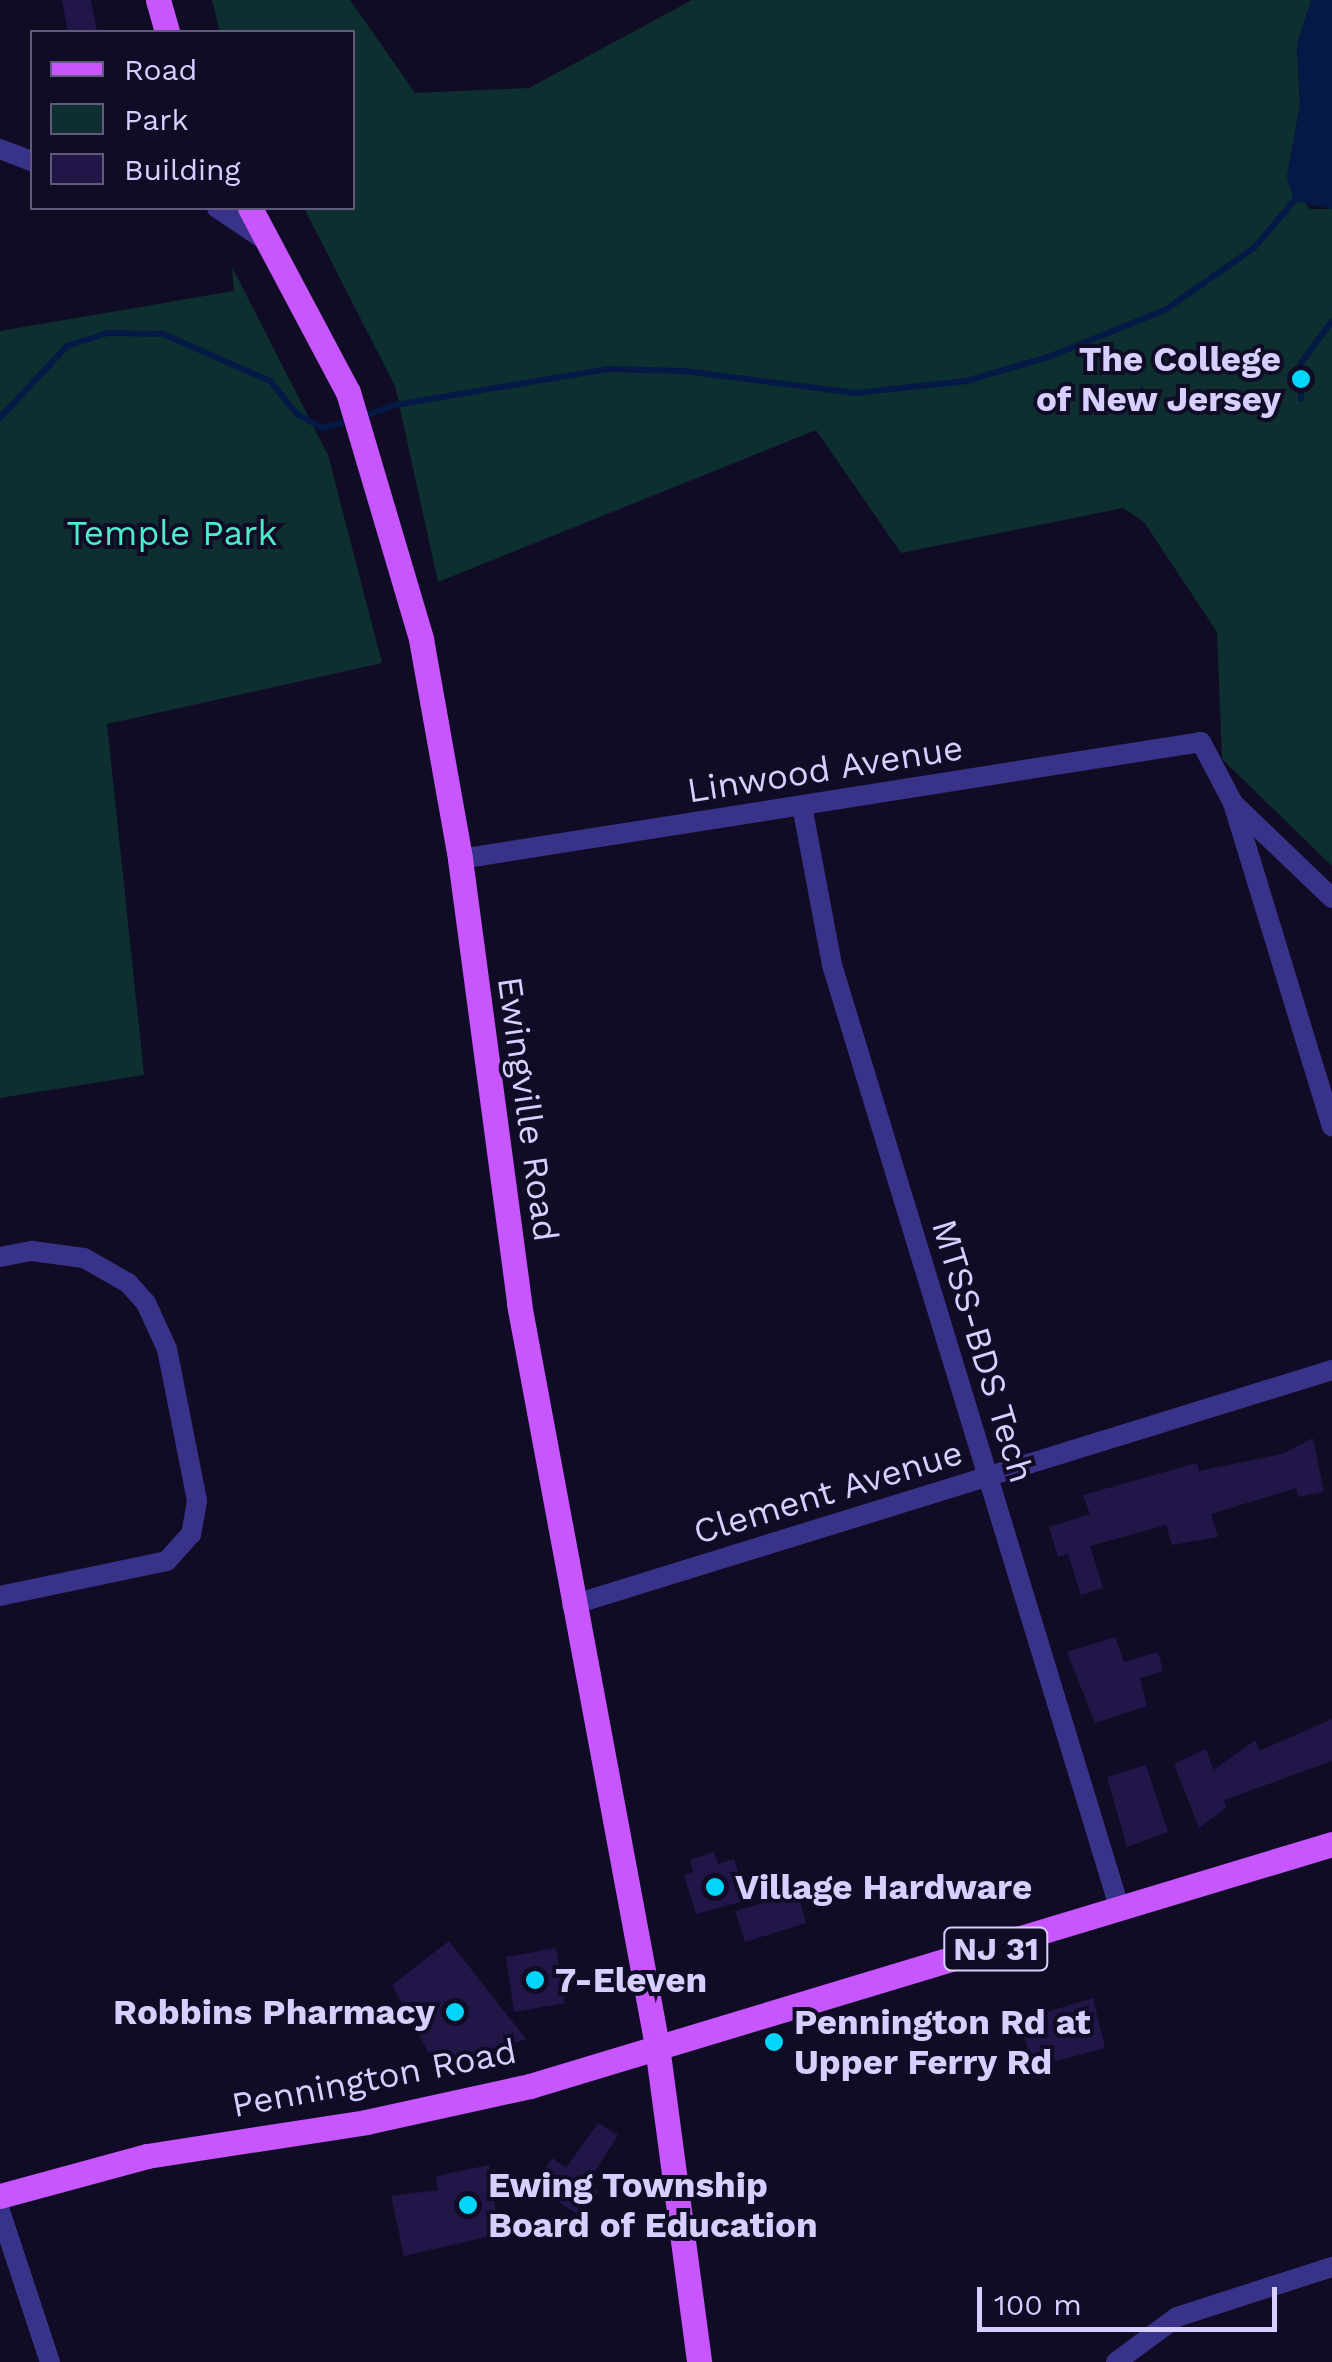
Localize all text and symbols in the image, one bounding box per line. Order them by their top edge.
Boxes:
legend [30,30,355,210]
text: Road [124,52,197,87]
text: Park [124,102,189,137]
text: Building [124,152,241,187]
place label: The College of New Jersey [1034,338,1281,420]
marker: The College of New Jersey [1290,368,1312,390]
park label: Temple Park [67,512,277,554]
street label: Linwood Avenue [683,726,967,812]
street label: Ewingville Road [489,974,567,1244]
street label: MTSS-BDS Tech [923,1214,1043,1488]
street label: Clement Avenue [688,1431,968,1553]
place label: Village Hardware [735,1866,1032,1908]
marker: Village Hardware [704,1876,726,1898]
road number: NJ 31 [941,1922,1051,1976]
place label: 7-Eleven [555,1959,707,2001]
marker: 7-Eleven [524,1969,546,1991]
place label: Robbins Pharmacy [113,1991,435,2033]
marker: Robbins Pharmacy [444,2001,466,2023]
place label: Pennington Rd at Upper Ferry Rd [794,2001,1091,2083]
street label: Pennington Road [228,2030,520,2126]
marker: Pennington Rd at Upper Ferry Rd [763,2031,785,2053]
place label: Ewing Township Board of Education [488,2164,818,2246]
marker: Ewing Township Board of Education [457,2194,479,2216]
scale bar [982,2267,1282,2329]
text: 100 m [994,2287,1082,2322]

